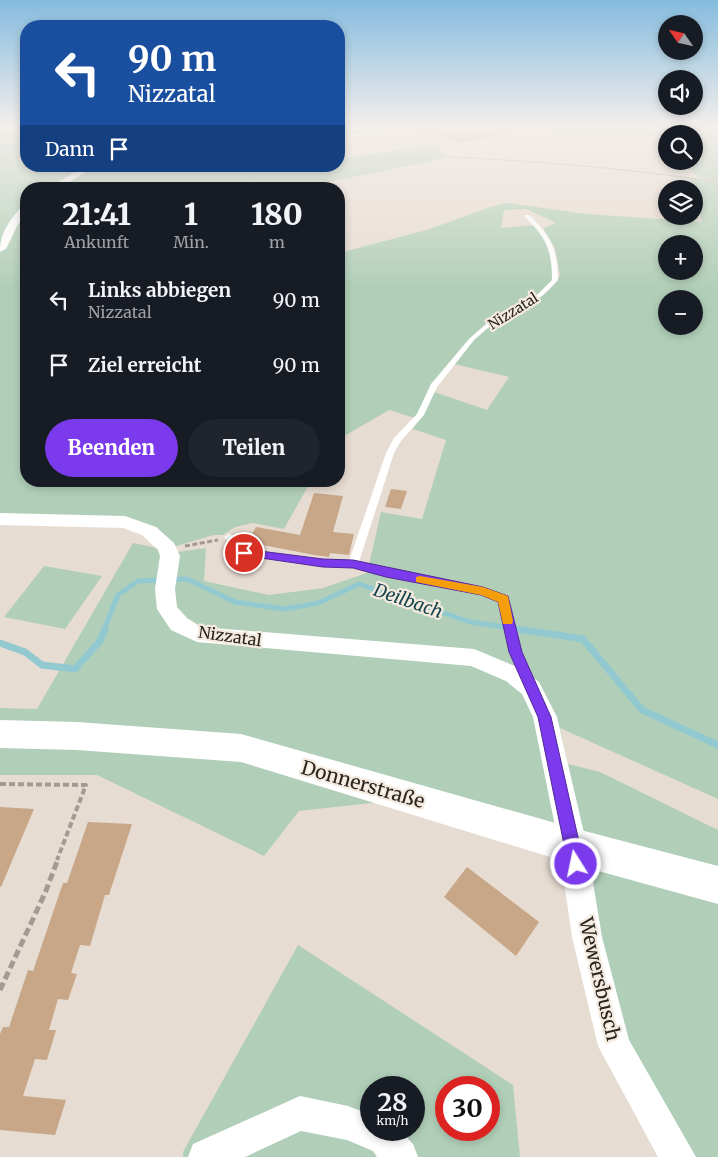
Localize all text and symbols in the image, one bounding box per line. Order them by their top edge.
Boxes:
north arrow [658,15,702,60]
map controls [658,15,703,335]
text: 90 m [128,37,216,81]
icon: left [45,40,110,105]
button: sound [658,70,703,115]
text: Nizzatal [128,80,216,108]
button: search [658,125,703,170]
icon: arrive [105,135,133,163]
text: Dann [45,137,95,161]
button: layers [658,180,703,225]
text: 21:41 [62,195,131,233]
text: 1 [184,195,198,233]
text: 180 [251,195,303,233]
text: Ankunft [64,232,129,252]
text: Min. [173,232,209,252]
text: m [269,232,285,252]
button: + [658,235,703,280]
text: Links abbiegen [88,278,231,302]
icon: left [45,286,73,314]
text: 90 m [273,288,320,312]
street label: Nizzatal [485,288,542,333]
button: − [658,290,703,335]
text: Nizzatal [88,302,152,322]
icon: arrive [45,351,73,379]
text: Ziel erreicht [88,353,201,377]
text: 90 m [273,353,320,377]
button: Beenden [45,419,178,477]
button: Teilen [188,419,320,477]
pin [223,532,265,574]
icon: arrive [230,539,258,567]
water label: Deilbach [370,578,446,623]
street label: Nizzatal [197,622,263,650]
street label: Donnerstraße [299,755,427,813]
position arrow [549,837,601,889]
street label: Wewersbusch [574,914,626,1044]
speed limit sign: 30 [435,1076,500,1141]
text: 28 [377,1086,408,1118]
text: km/h [377,1113,408,1128]

